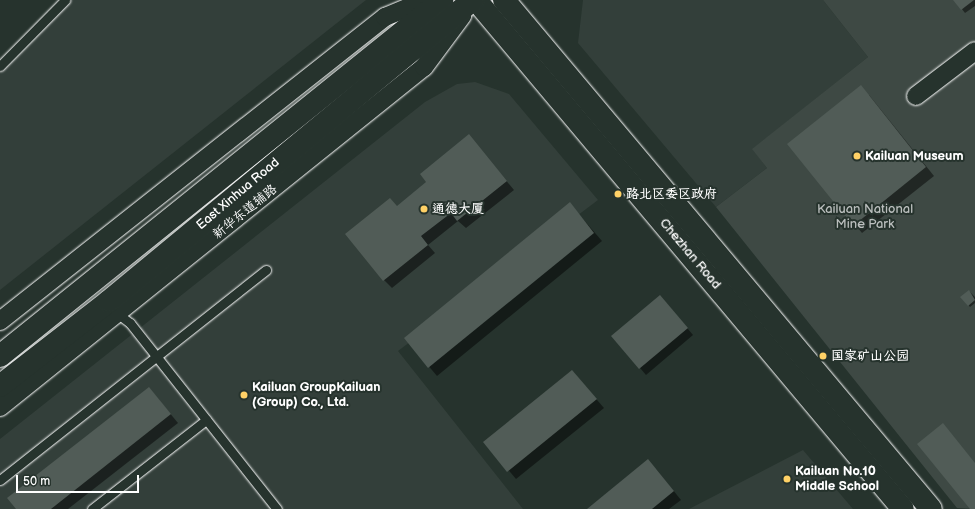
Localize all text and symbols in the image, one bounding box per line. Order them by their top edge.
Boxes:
place label: Kailuan Museum [865,148,963,164]
marker: Kailuan Museum [852,151,862,161]
street label: East Xinhua Road [193,155,283,233]
street label: 新华东道辅路 [210,181,280,243]
place label: 路北区委区政府 [626,186,717,202]
marker: 路北区委区政府 [613,189,623,199]
place label: 通德大厦 [432,201,484,217]
park label: Kailuan National Mine Park [817,202,913,233]
marker: 通德大厦 [419,204,429,214]
street label: Chezhan Road [656,216,724,292]
place label: 国家矿山公园 [831,348,909,364]
marker: 国家矿山公园 [818,351,828,361]
place label: Kailuan GroupKailuan (Group) Co., Ltd. [252,380,381,411]
marker: Kailuan GroupKailuan (Group) Co., Ltd. [239,390,249,400]
place label: Kailuan No.10 Middle School [795,464,879,495]
scale bar [18,467,141,493]
text: 50 m [23,474,50,489]
marker: Kailuan No.10 Middle School [782,474,792,484]

